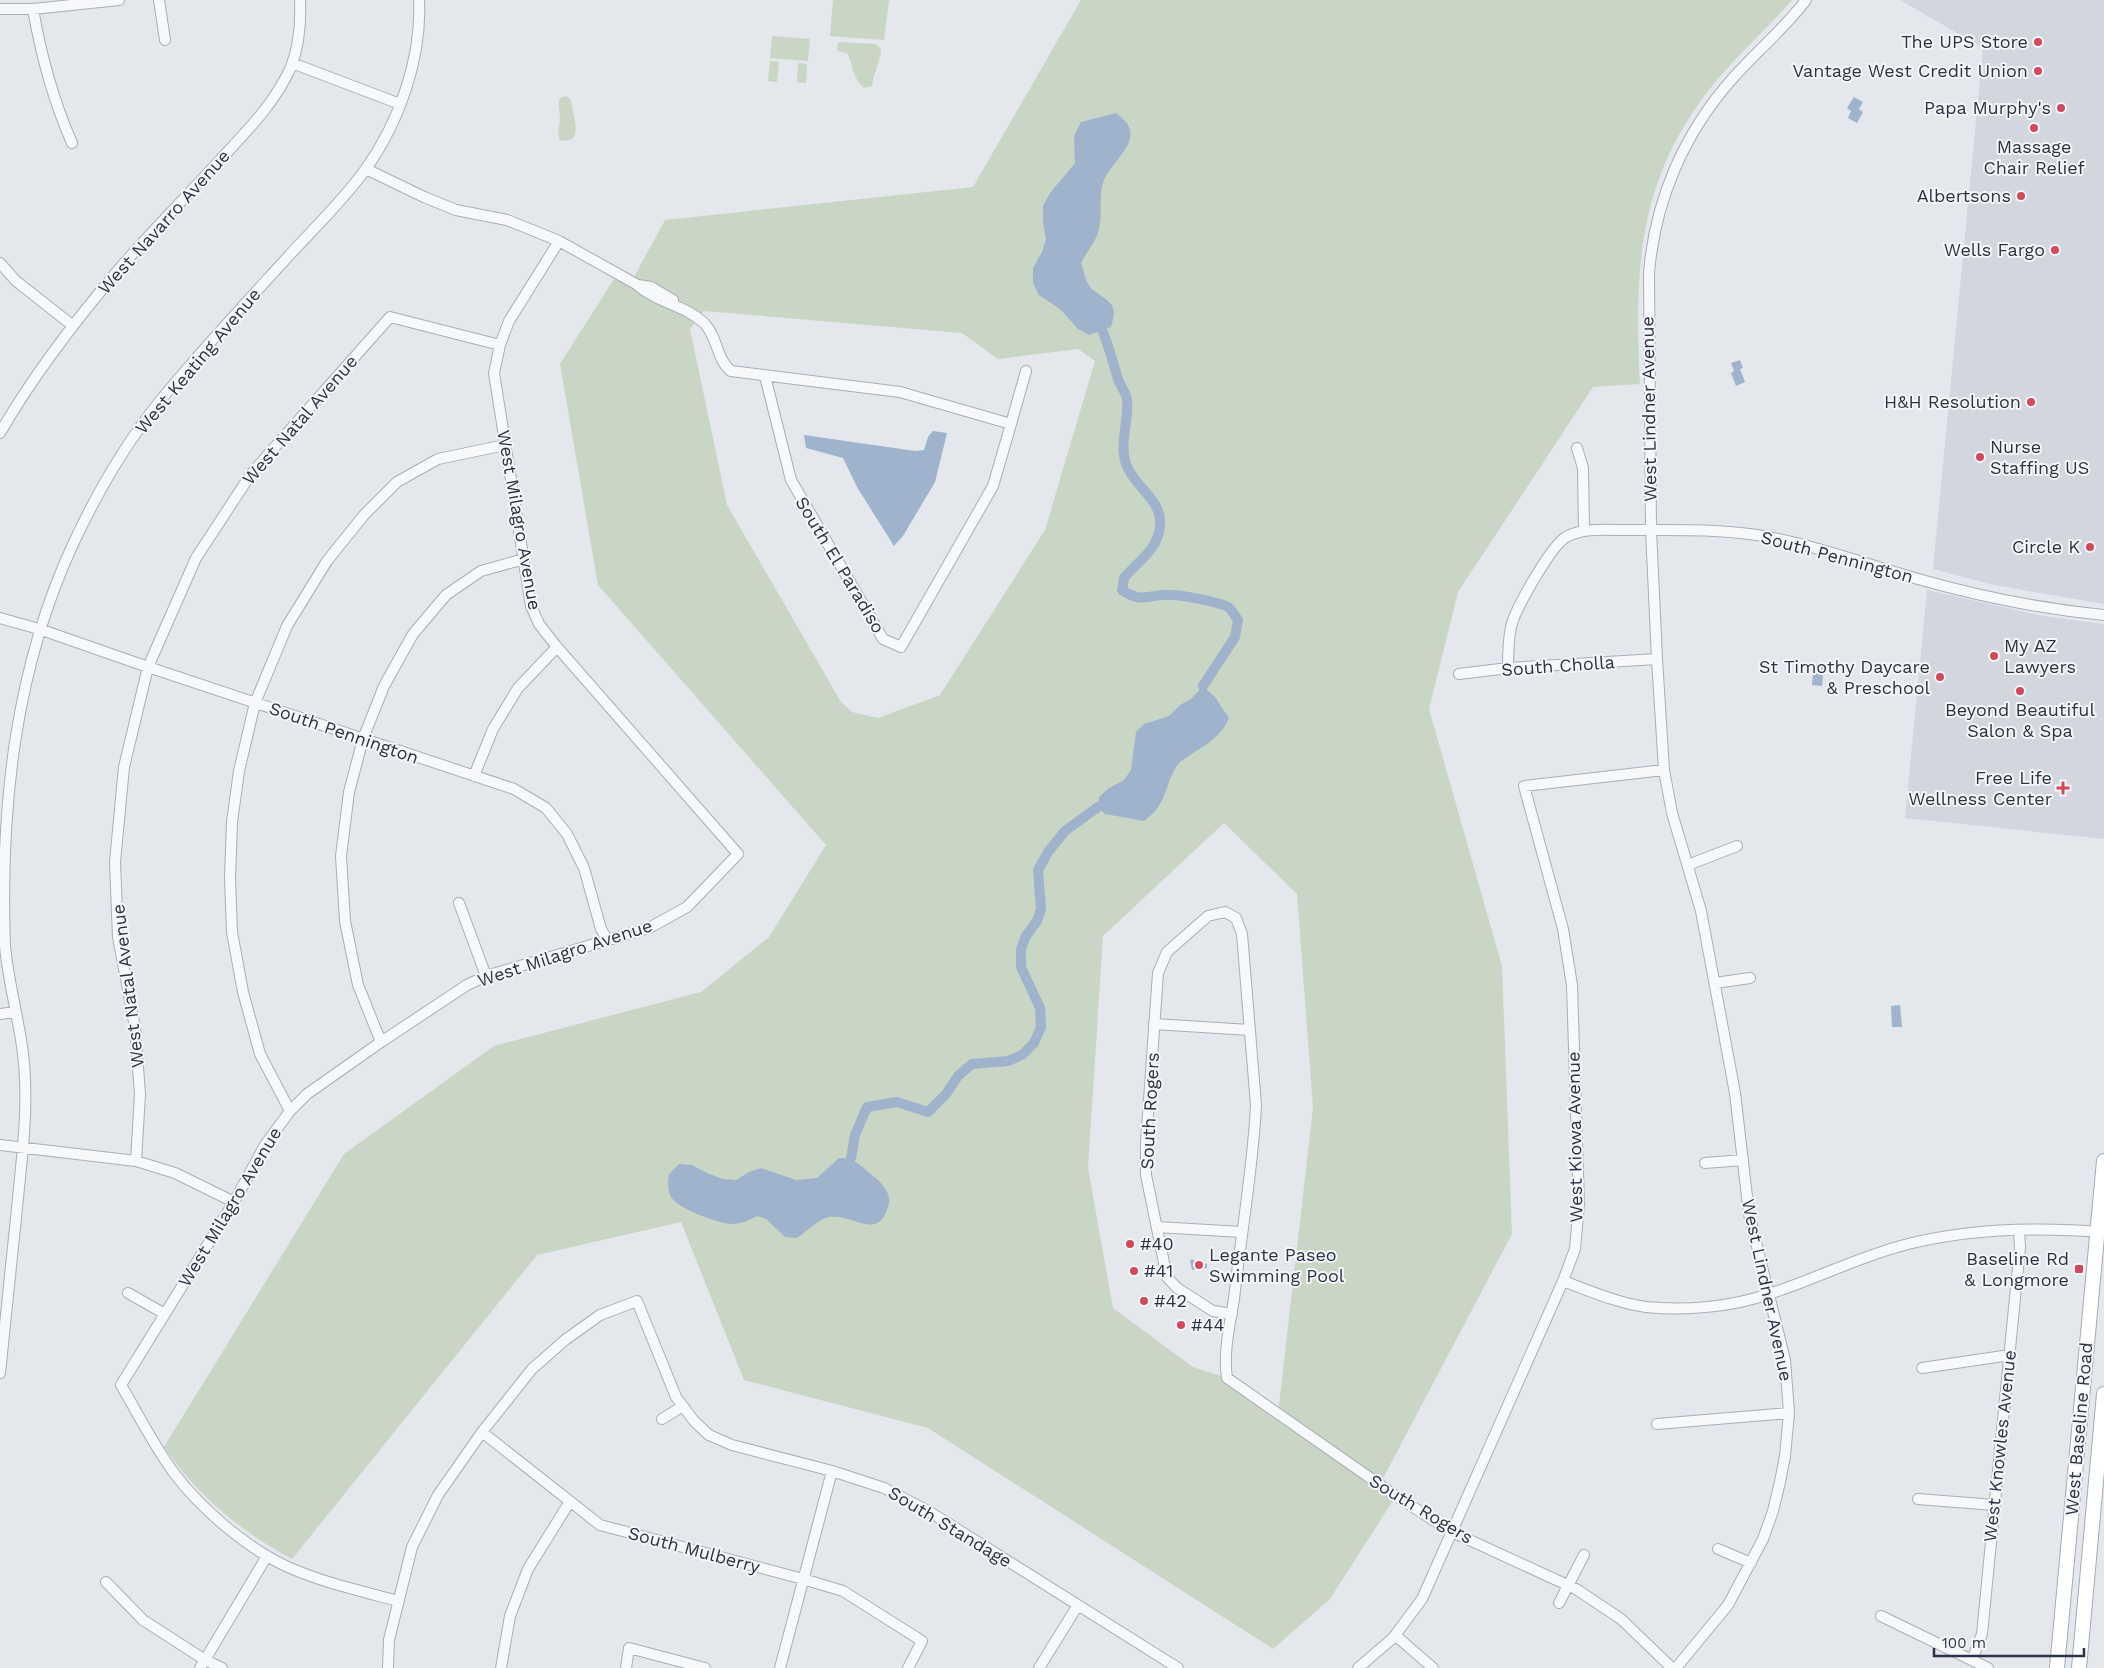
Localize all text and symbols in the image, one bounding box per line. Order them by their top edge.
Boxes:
place label: The UPS Store [1901,31,2028,52]
marker: The UPS Store [2032,36,2044,48]
place label: Vantage West Credit Union [1793,60,2028,81]
marker: Vantage West Credit Union [2032,65,2044,77]
place label: Papa Murphy's [1924,97,2051,118]
marker: Papa Murphy's [2055,102,2067,114]
marker: Massage Chair Relief [2028,122,2040,134]
place label: Massage Chair Relief [1983,136,2085,178]
street label: West Navarro Avenue [93,145,234,298]
place label: Albertsons [1917,185,2011,206]
marker: Albertsons [2015,190,2027,202]
place label: Wells Fargo [1944,239,2045,260]
marker: Wells Fargo [2049,244,2061,256]
street label: West Keating Avenue [131,284,265,438]
street label: West Lindner Avenue [1636,316,1661,502]
street label: West Natal Avenue [238,351,362,489]
place label: H&H Resolution [1884,391,2021,412]
marker: H&H Resolution [2025,396,2037,408]
street label: West Milagro Avenue [493,428,546,612]
place label: Nurse Staffing US [1990,436,2089,478]
marker: Nurse Staffing US [1974,451,1986,463]
street label: South El Paradiso [791,493,889,637]
street label: South Pennington [1759,526,1916,587]
place label: Circle K [2012,536,2080,557]
marker: Circle K [2084,541,2096,553]
place label: My AZ Lawyers [2004,635,2076,677]
marker: My AZ Lawyers [1988,650,2000,662]
street label: South Cholla [1500,651,1615,680]
place label: St Timothy Daycare & Preschool [1759,656,1930,698]
marker: St Timothy Daycare & Preschool [1934,671,1946,683]
marker: Beyond Beautiful Salon & Spa [2014,685,2026,697]
street label: South Pennington [267,697,422,768]
place label: Beyond Beautiful Salon & Spa [1945,699,2095,741]
place label: Free Life Wellness Center [1908,767,2052,809]
marker: Free Life Wellness Center [2056,781,2070,795]
street label: West Natal Avenue [107,903,148,1069]
street label: West Milagro Avenue [475,914,655,991]
street label: West Kiowa Avenue [1563,1051,1586,1223]
street label: South Rogers [1136,1052,1163,1170]
street label: West Milagro Avenue [174,1123,286,1290]
street label: West Lindner Avenue [1738,1197,1797,1383]
place label: #40 [1140,1233,1174,1254]
marker: #40 [1124,1238,1136,1250]
place label: Legante Paseo Swimming Pool [1209,1244,1345,1286]
place label: Baseline Rd & Longmore [1964,1248,2069,1290]
marker: Legante Paseo Swimming Pool [1193,1259,1205,1271]
place label: #41 [1144,1260,1173,1281]
marker: Baseline Rd & Longmore [2073,1263,2085,1275]
marker: #41 [1128,1265,1140,1277]
place label: #42 [1154,1290,1187,1311]
marker: #42 [1138,1295,1150,1307]
place label: #44 [1191,1314,1225,1335]
marker: #44 [1175,1319,1187,1331]
street label: West Baseline Road [2060,1341,2097,1517]
street label: West Knowles Avenue [1979,1349,2020,1543]
street label: South Rogers [1366,1469,1477,1548]
street label: South Standage [885,1481,1016,1572]
street label: South Mulberry [626,1522,763,1577]
scale bar [1934,1626,2084,1658]
text: 100 m [1942,1634,1986,1652]

